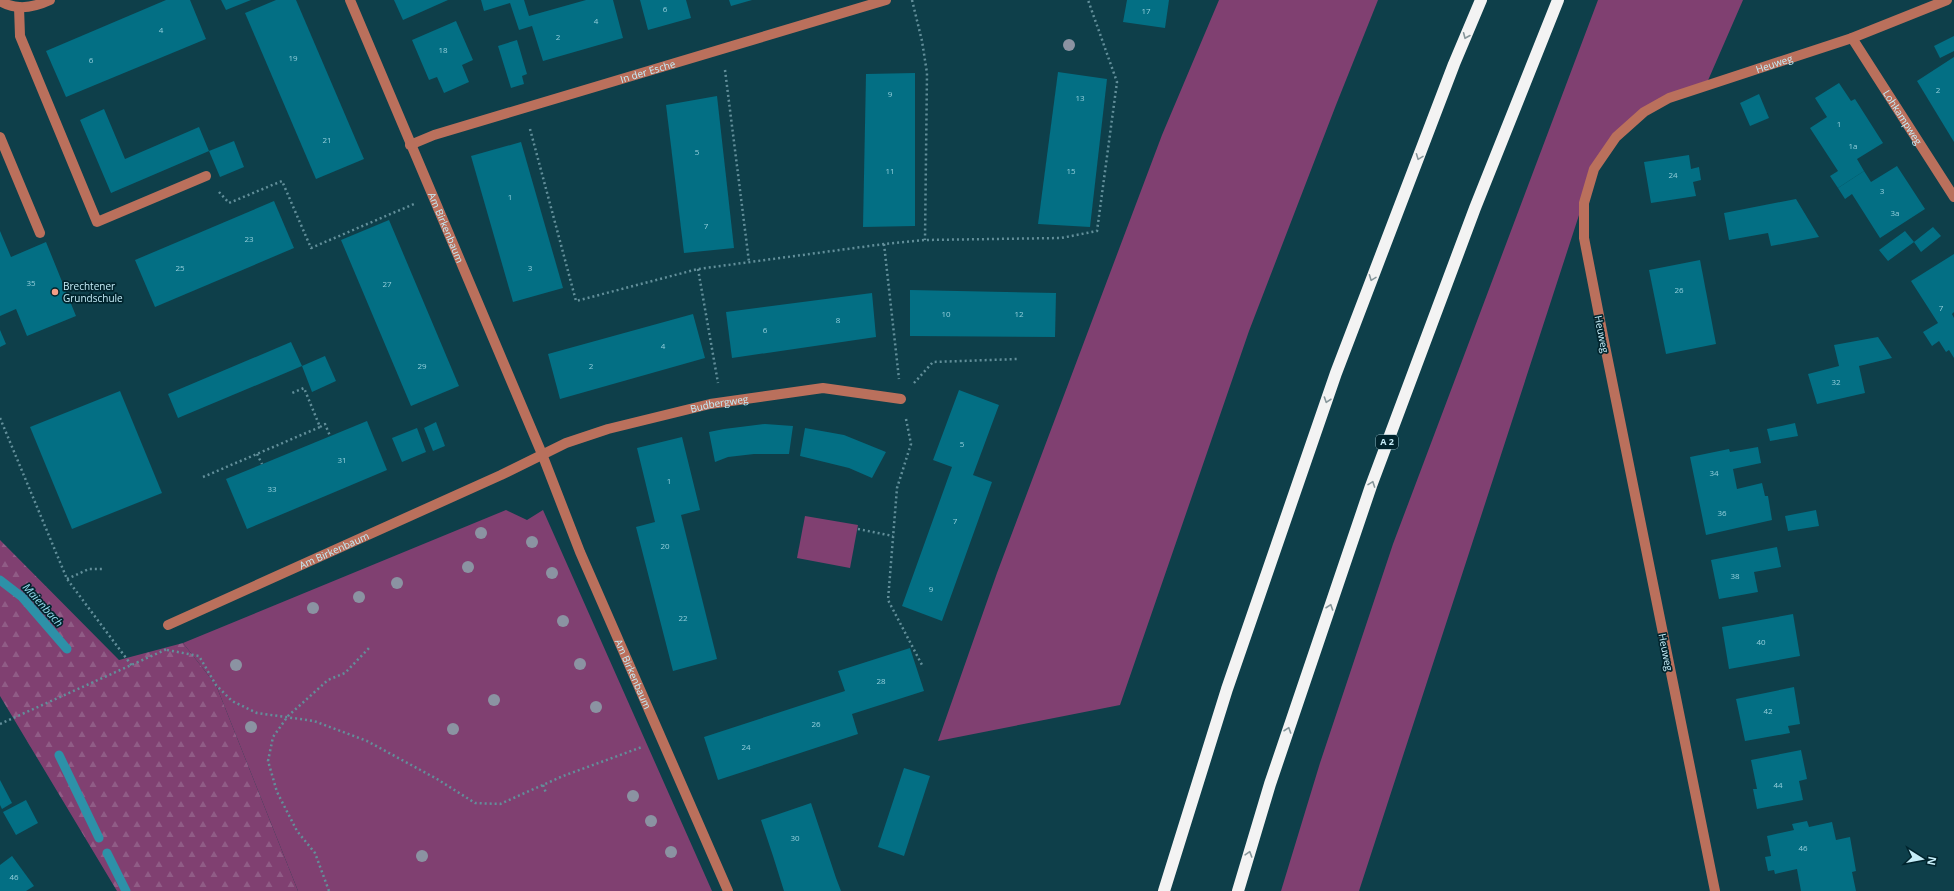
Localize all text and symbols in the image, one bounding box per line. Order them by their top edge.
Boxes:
house number: 6 [663,3,668,14]
house number: 17 [1141,5,1151,16]
house number: 4 [594,15,599,26]
house number: 4 [159,24,164,35]
house number: 2 [556,31,561,42]
one-way arrow [1463,31,1471,39]
house number: 18 [438,44,448,55]
street label: Heuweg [1754,51,1795,76]
house number: 19 [288,52,298,63]
house number: 6 [89,54,94,65]
street label: In der Esche [618,56,677,86]
house number: 2 [1936,84,1941,95]
street label: Lohkampweg [1880,87,1926,148]
house number: 9 [888,88,893,99]
house number: 13 [1075,92,1085,103]
house number: 1 [1837,118,1841,129]
house number: 21 [322,134,332,145]
house number: 1a [1848,140,1858,151]
house number: 5 [695,146,700,157]
one-way arrow [1415,153,1423,160]
house number: 11 [885,165,895,176]
house number: 15 [1066,165,1076,176]
house number: 24 [1668,169,1678,180]
house number: 3 [1880,185,1885,196]
street label: Am Birkenbaum [425,190,467,265]
house number: 1 [508,191,512,202]
house number: 3a [1890,207,1900,218]
house number: 7 [704,220,709,231]
house number: 23 [244,233,254,244]
house number: 25 [175,262,185,273]
house number: 3 [528,262,533,273]
one-way arrow [1369,275,1377,282]
house number: 35 [26,277,36,288]
house number: 27 [382,278,392,289]
place label: Brechtener Grundschule [63,279,123,305]
house number: 26 [1674,284,1684,295]
marker: Brechtener Grundschule [50,287,60,297]
house number: 7 [1939,302,1944,313]
house number: 10 [941,308,951,319]
house number: 12 [1014,308,1024,319]
house number: 8 [836,314,841,325]
street label: Heuweg [1592,314,1613,355]
house number: 6 [763,324,768,335]
house number: 4 [661,340,666,351]
house number: 29 [417,360,427,371]
house number: 2 [589,360,594,371]
house number: 32 [1831,376,1841,387]
street label: Budbergweg [689,392,750,416]
one-way arrow [1323,397,1332,404]
road number: A 2 [1376,435,1398,449]
house number: 5 [960,438,965,449]
house number: 31 [337,454,347,465]
house number: 34 [1709,467,1719,478]
house number: 1 [667,475,671,486]
one-way arrow [1367,480,1376,487]
house number: 33 [267,483,277,494]
house number: 36 [1717,507,1727,518]
house number: 7 [953,515,958,526]
street label: Am Birkenbaum [297,528,371,572]
house number: 20 [660,540,670,551]
house number: 38 [1730,570,1740,581]
water label: Maienbach [20,580,67,630]
house number: 9 [929,583,934,594]
one-way arrow [1325,603,1334,610]
house number: 22 [678,612,688,623]
street label: Heuweg [1656,632,1677,673]
street label: Am Birkenbaum [612,636,655,711]
house number: 40 [1756,636,1766,647]
house number: 28 [876,675,886,686]
house number: 42 [1763,705,1773,716]
house number: 26 [811,718,821,729]
one-way arrow [1284,726,1292,733]
house number: 24 [741,741,751,752]
house number: 44 [1773,779,1783,790]
house number: 30 [790,832,800,843]
north arrow [1902,839,1942,879]
house number: 46 [1798,842,1808,853]
one-way arrow [1244,850,1253,857]
text: N [1924,855,1941,867]
house number: 46 [9,871,19,882]

